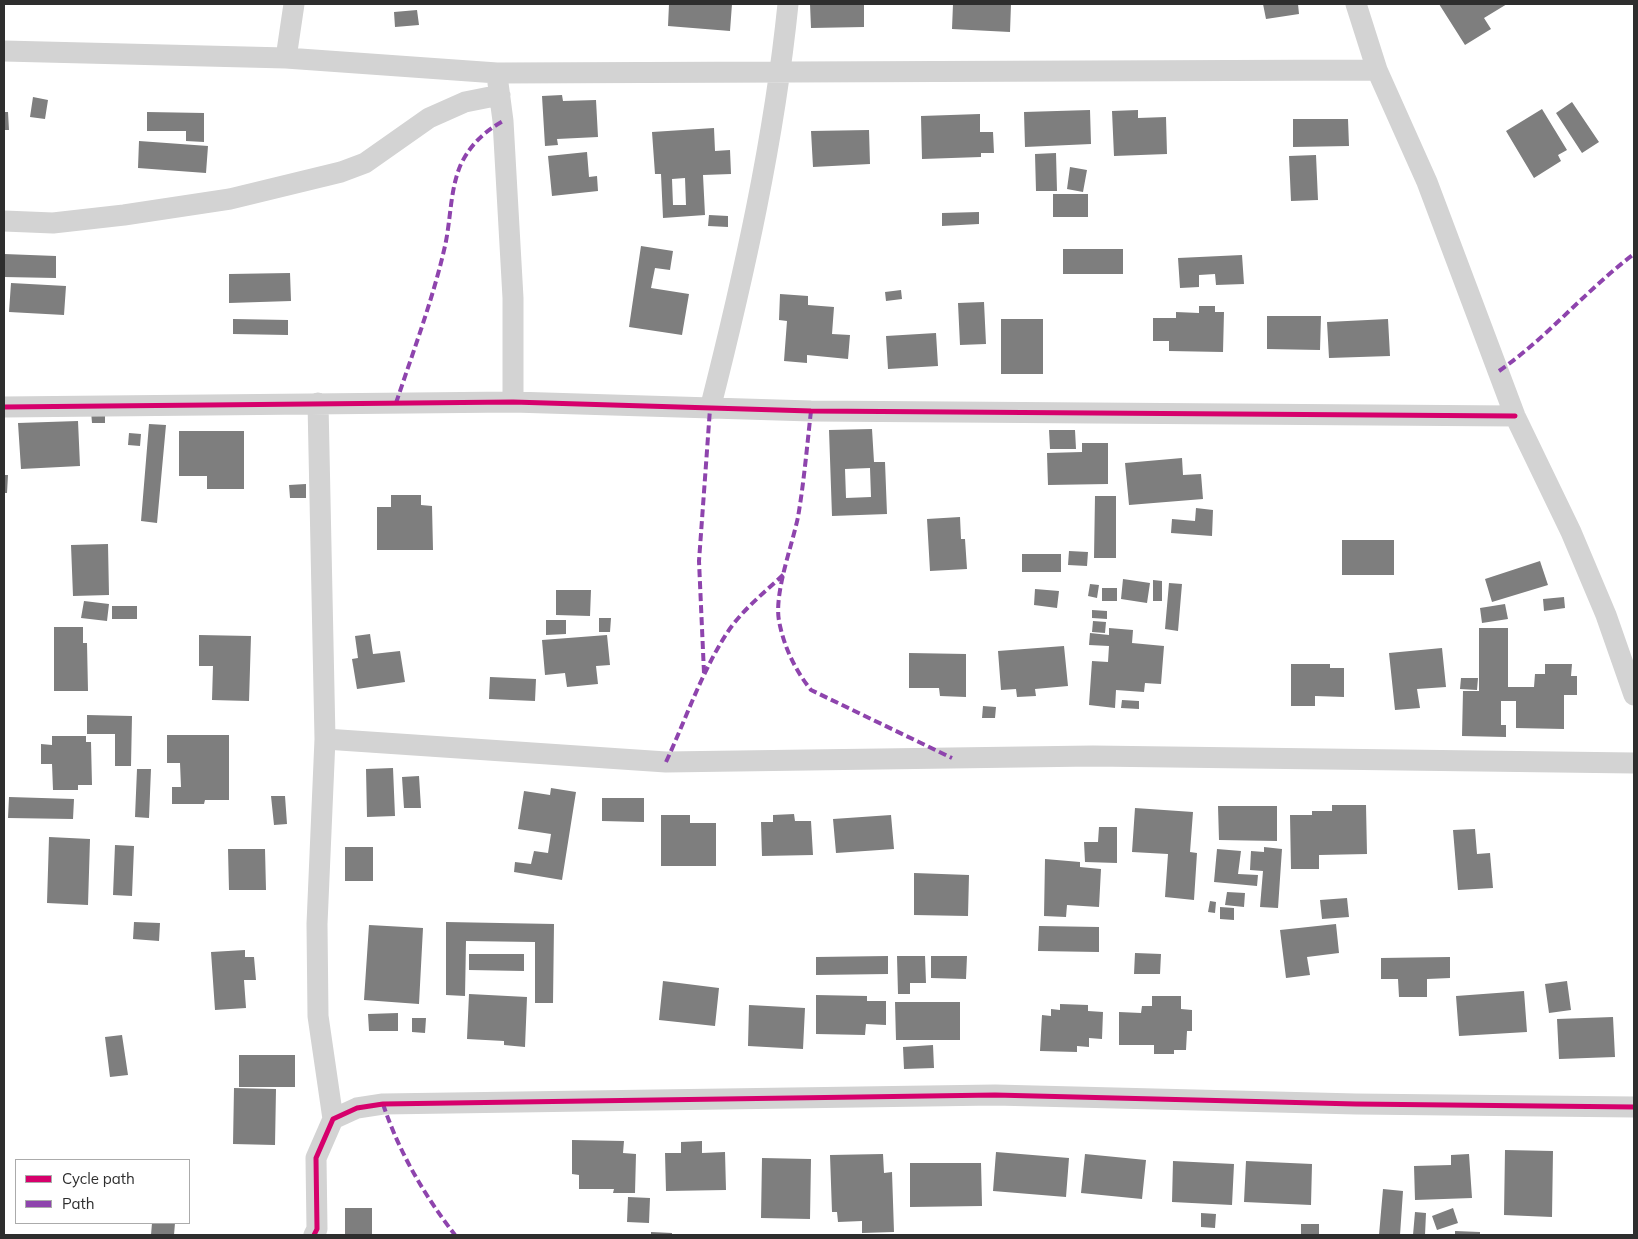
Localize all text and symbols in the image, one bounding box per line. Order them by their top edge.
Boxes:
legend [15,1159,190,1224]
text: Cycle path [62,1169,135,1188]
text: Path [62,1194,94,1213]

